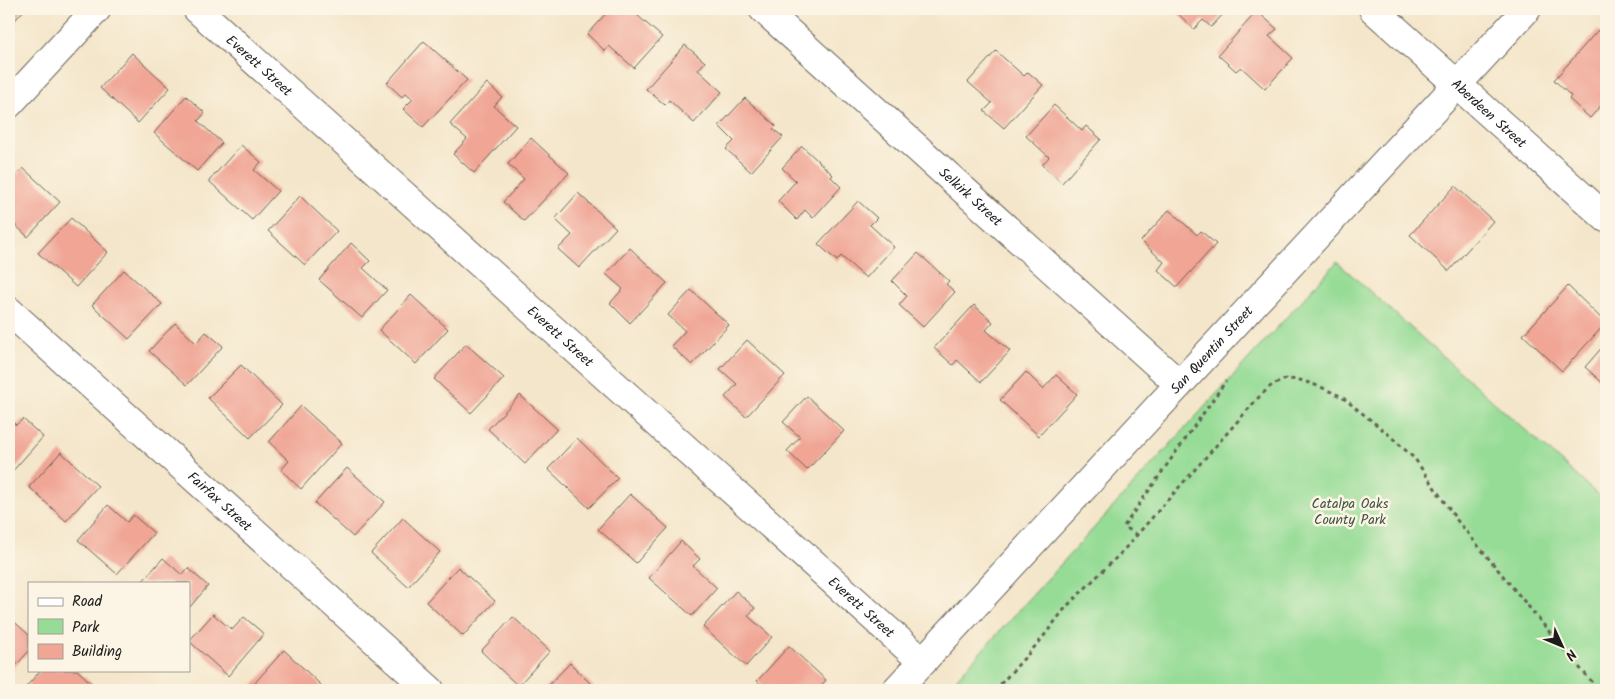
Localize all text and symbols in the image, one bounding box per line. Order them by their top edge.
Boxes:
street label: Everett Street [220,30,298,102]
street label: Aberdeen Street [1446,74,1532,154]
street label: Selkirk Street [933,162,1008,232]
street label: Everett Street [522,301,599,373]
street label: San Quentin Street [1165,301,1259,400]
street label: Fairfax Street [182,467,257,537]
park label: Catalpa Oaks County Park [1312,493,1388,531]
street label: Everett Street [823,572,900,644]
legend [28,582,190,672]
text: Road [72,590,103,614]
text: Park [72,616,100,640]
north arrow [1538,622,1588,672]
text: Building [72,640,122,664]
text: N [1560,644,1582,665]

